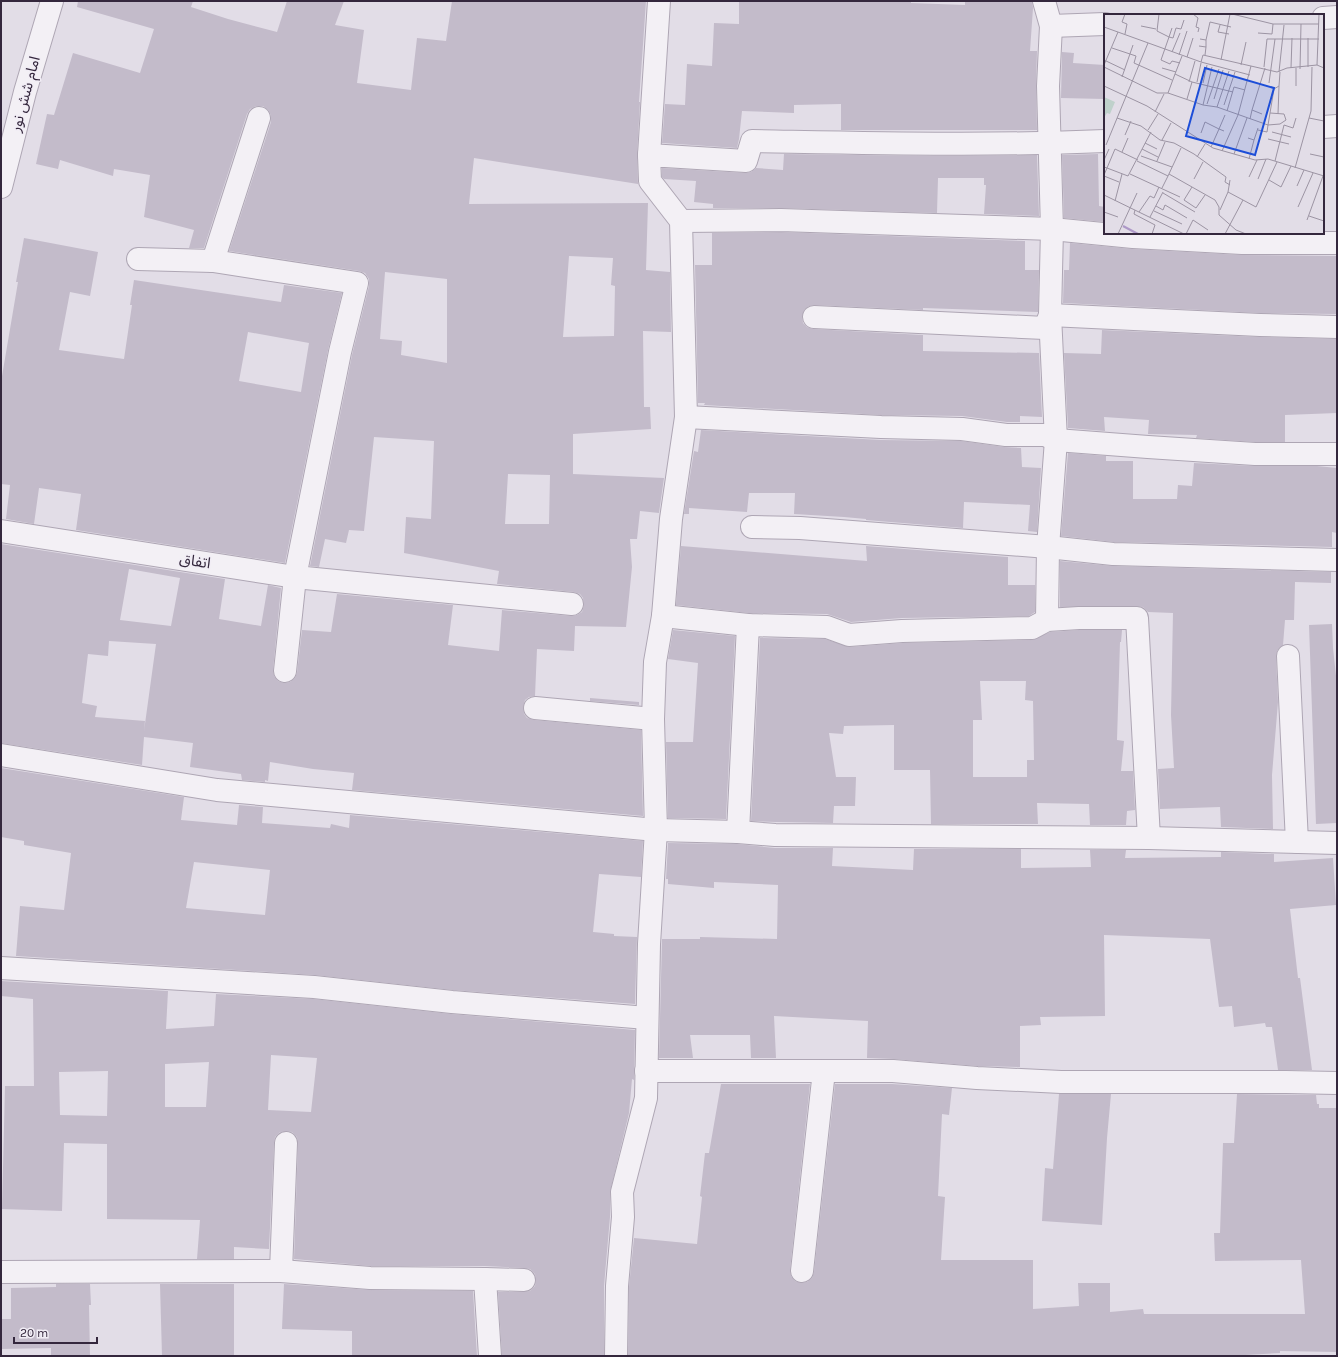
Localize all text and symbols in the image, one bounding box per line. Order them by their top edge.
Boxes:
inset map [1104,14,1324,234]
street label: امام شش نور [6,54,46,135]
street label: اتفاق [178,550,212,572]
scale bar [14,1319,97,1345]
text: 20 m [20,1326,48,1340]

